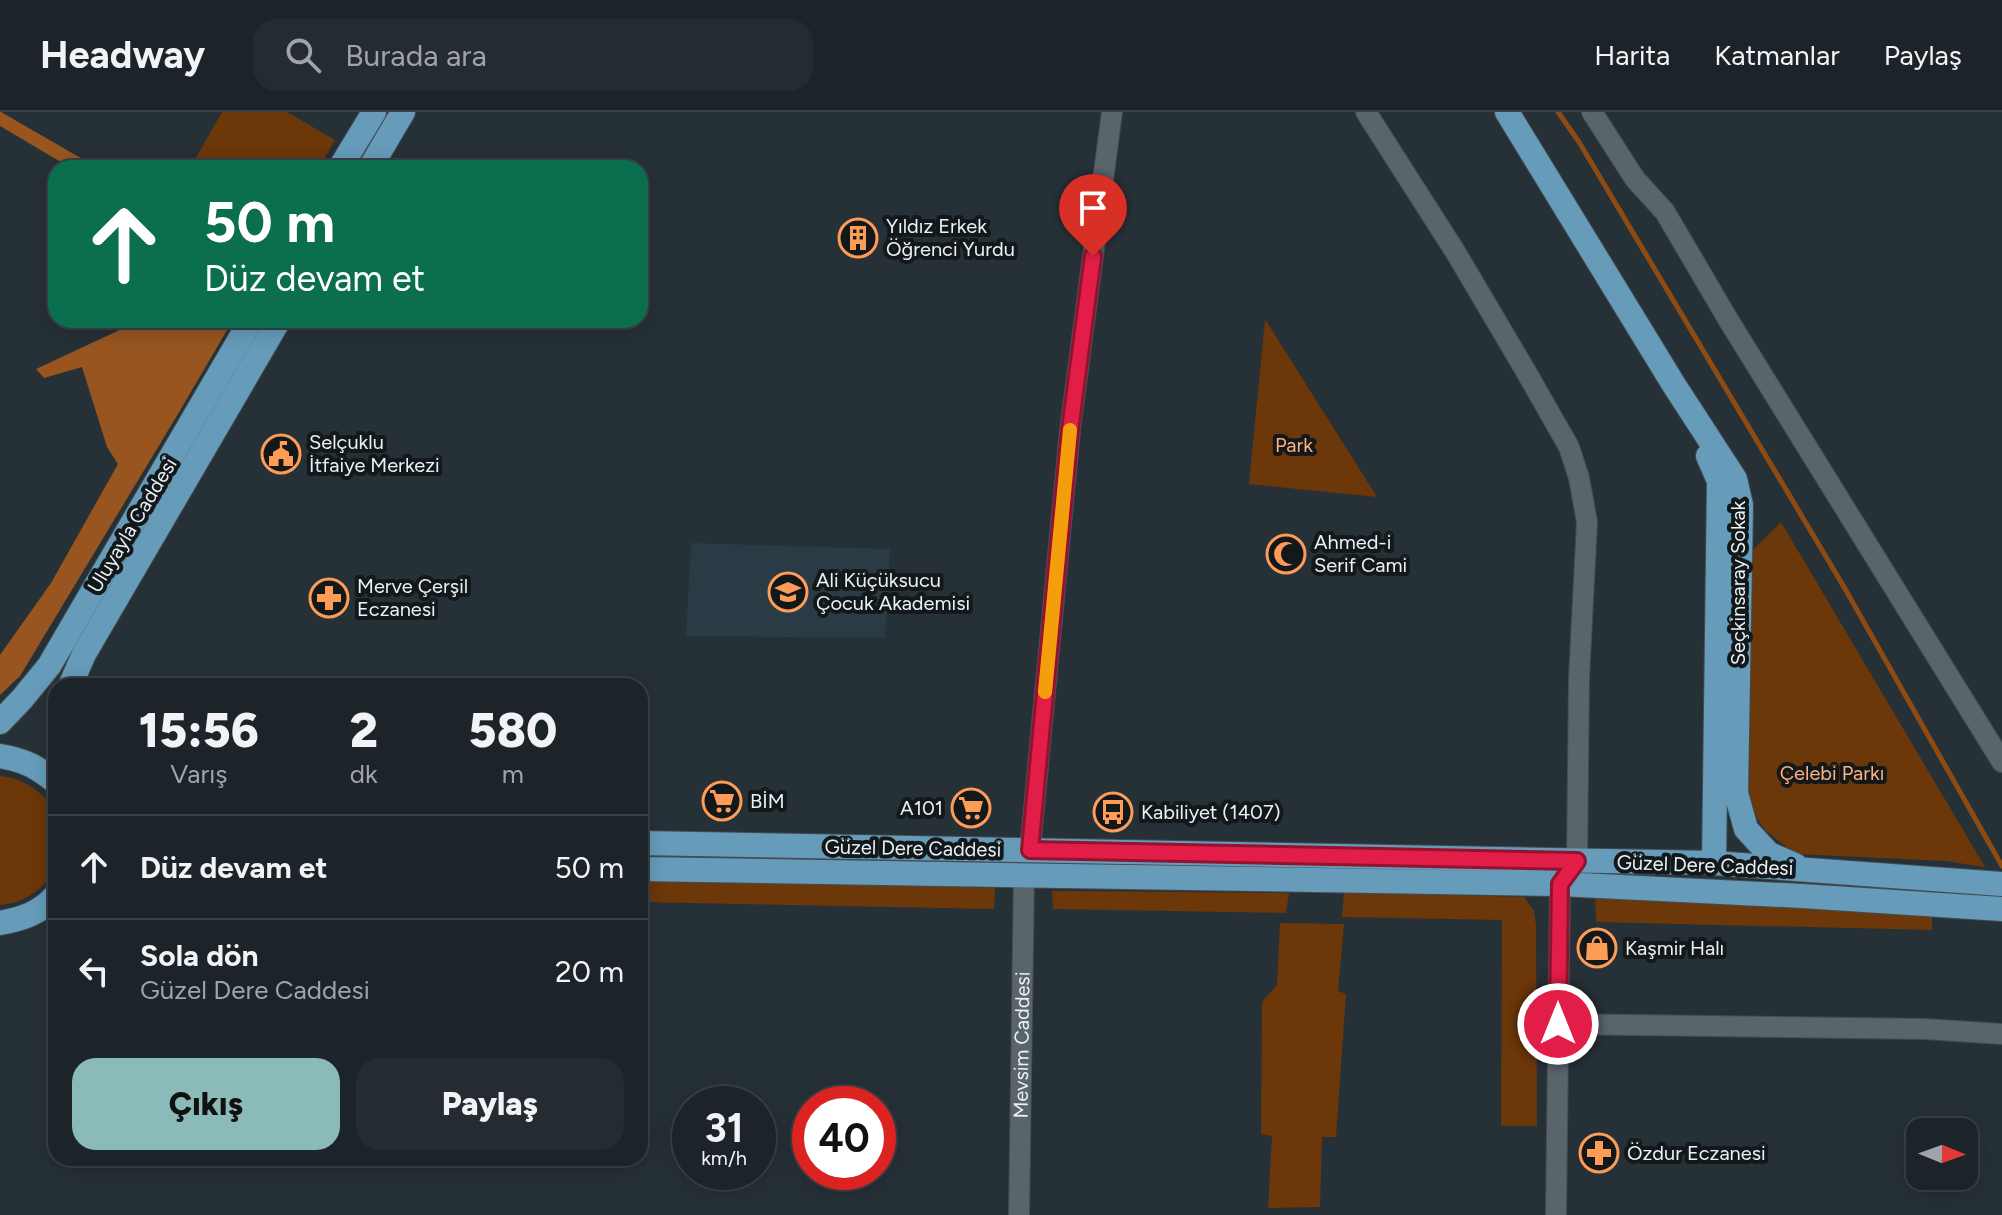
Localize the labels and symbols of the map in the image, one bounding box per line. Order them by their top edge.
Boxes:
pin [1059,174,1127,256]
place label: Yıldız Erkek Öğrenci Yurdu [886,214,1015,261]
building icon: Yıldız Erkek Öğrenci Yurdu [837,217,879,259]
place label: Selçuklu İtfaiye Merkezi [309,430,440,477]
public building icon: Selçuklu İtfaiye Merkezi [260,433,302,475]
park label: Park [1275,433,1313,457]
street label: Uluyayla Caddesi [82,453,182,597]
street label: Seçkinsaray Sokak [1726,500,1750,665]
place label: Ahmed-i Serif Cami [1314,530,1407,577]
mosque icon: Ahmed-i Serif Cami [1265,533,1307,575]
place label: Ali Küçüksucu Çocuk Akademisi [816,568,970,615]
school or university icon: Ali Küçüksucu Çocuk Akademisi [767,571,809,613]
place label: Merve Çerşil Eczanesi [357,574,468,621]
pharmacy icon: Merve Çerşil Eczanesi [308,577,350,619]
park label: Çelebi Parkı [1780,761,1884,785]
supermarket icon: BİM [701,780,743,822]
supermarket icon: A101 [950,787,992,829]
place label: BİM [750,789,785,813]
bus stop icon: Kabiliyet (1407) [1092,791,1134,833]
place label: A101 [900,796,943,820]
place label: Kabiliyet (1407) [1141,800,1281,824]
street label: Güzel Dere Caddesi [824,834,1002,862]
street label: Güzel Dere Caddesi [1616,850,1794,880]
shop icon: Kaşmir Halı [1576,927,1618,969]
place label: Kaşmir Halı [1625,936,1724,960]
street label: Mevsim Caddesi [1008,971,1035,1119]
position arrow [1516,982,1600,1066]
speed limit sign: 40 [792,1086,896,1190]
north arrow [1906,1118,1978,1190]
pharmacy icon: Özdur Eczanesi [1578,1132,1620,1174]
place label: Özdur Eczanesi [1627,1141,1766,1165]

